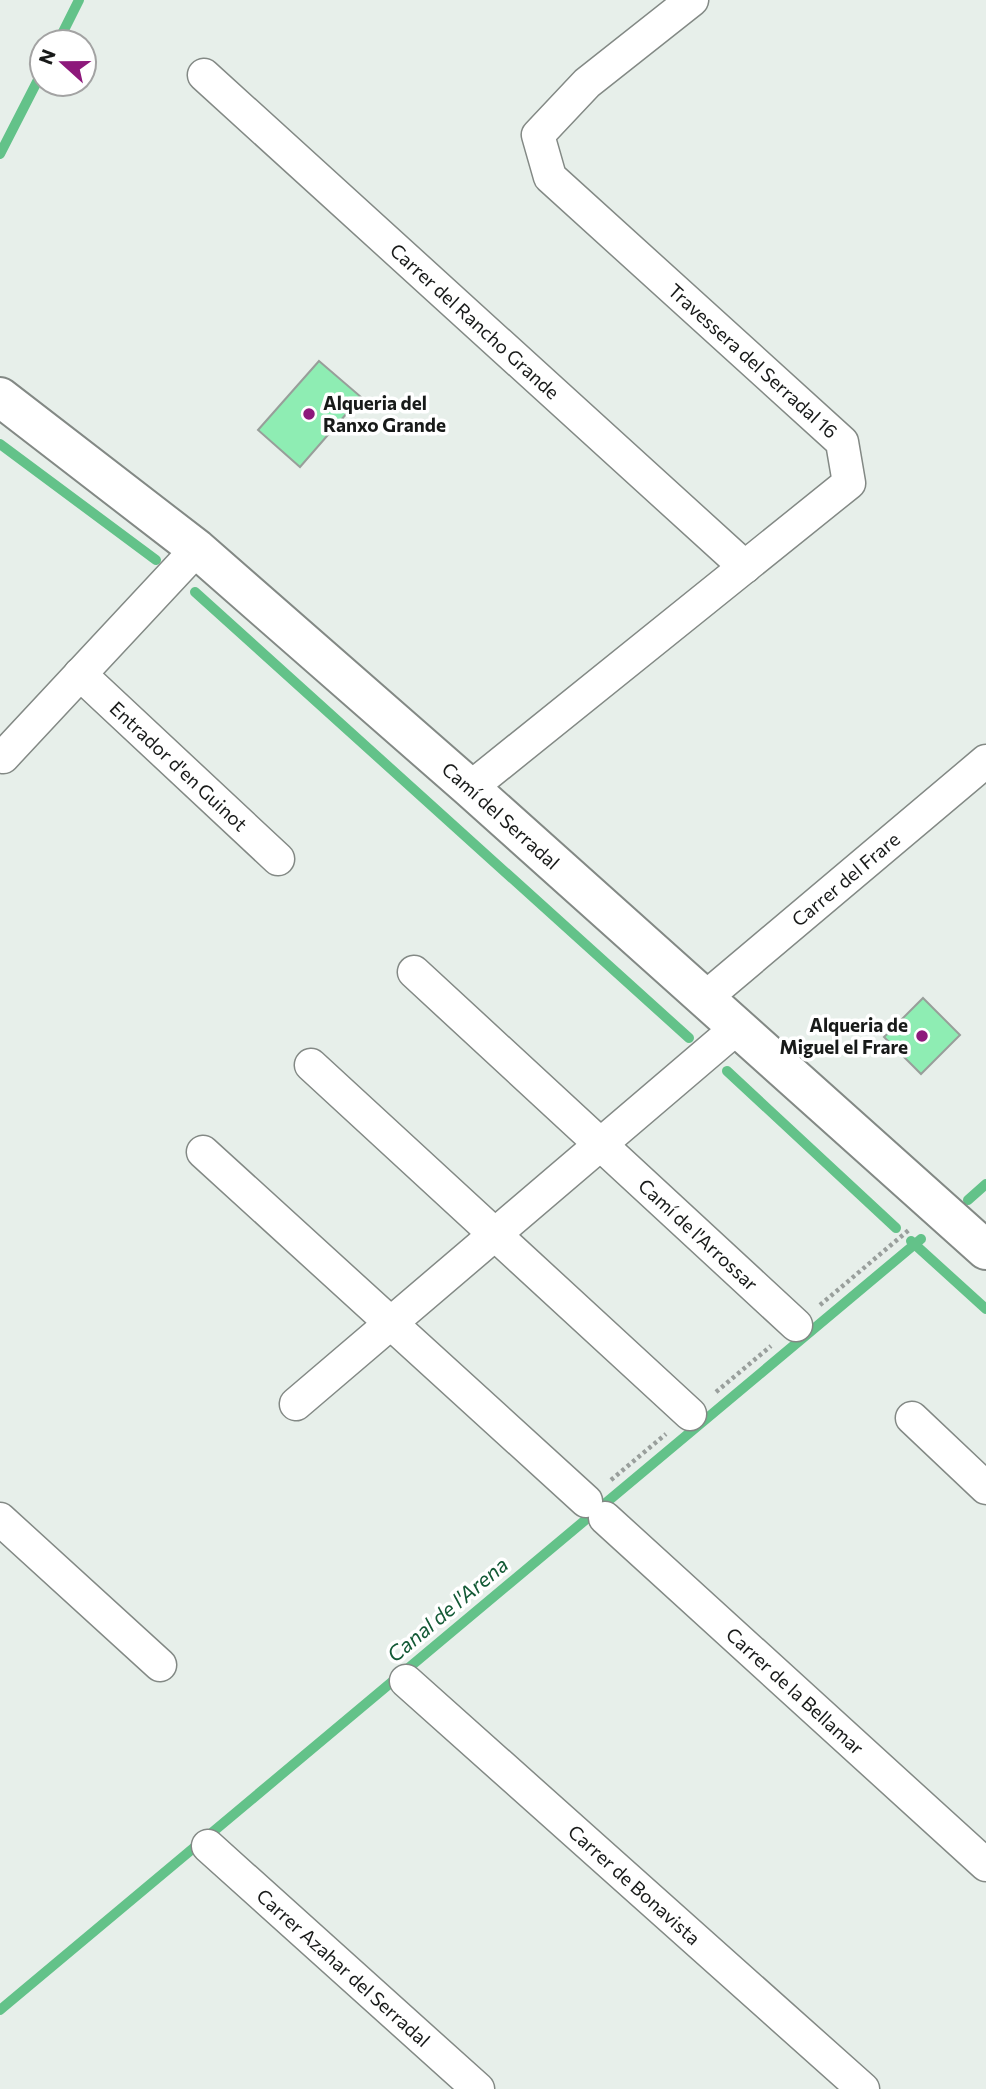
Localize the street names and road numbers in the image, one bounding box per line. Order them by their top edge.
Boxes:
street label: Carrer del Rancho Grande [386,238,564,404]
street label: Travessera del Serradal 16 [664,278,843,443]
street label: Entrador d'en Guinot [106,696,253,836]
street label: Camí del Serradal [438,757,564,874]
street label: Carrer del Frare [787,827,904,931]
street label: Camí de l'Arrossar [634,1173,763,1295]
street label: Carrer de la Bellamar [722,1622,869,1759]
street label: Carrer de Bonavista [564,1820,705,1949]
street label: Carrer Azahar del Serradal [252,1884,435,2051]

